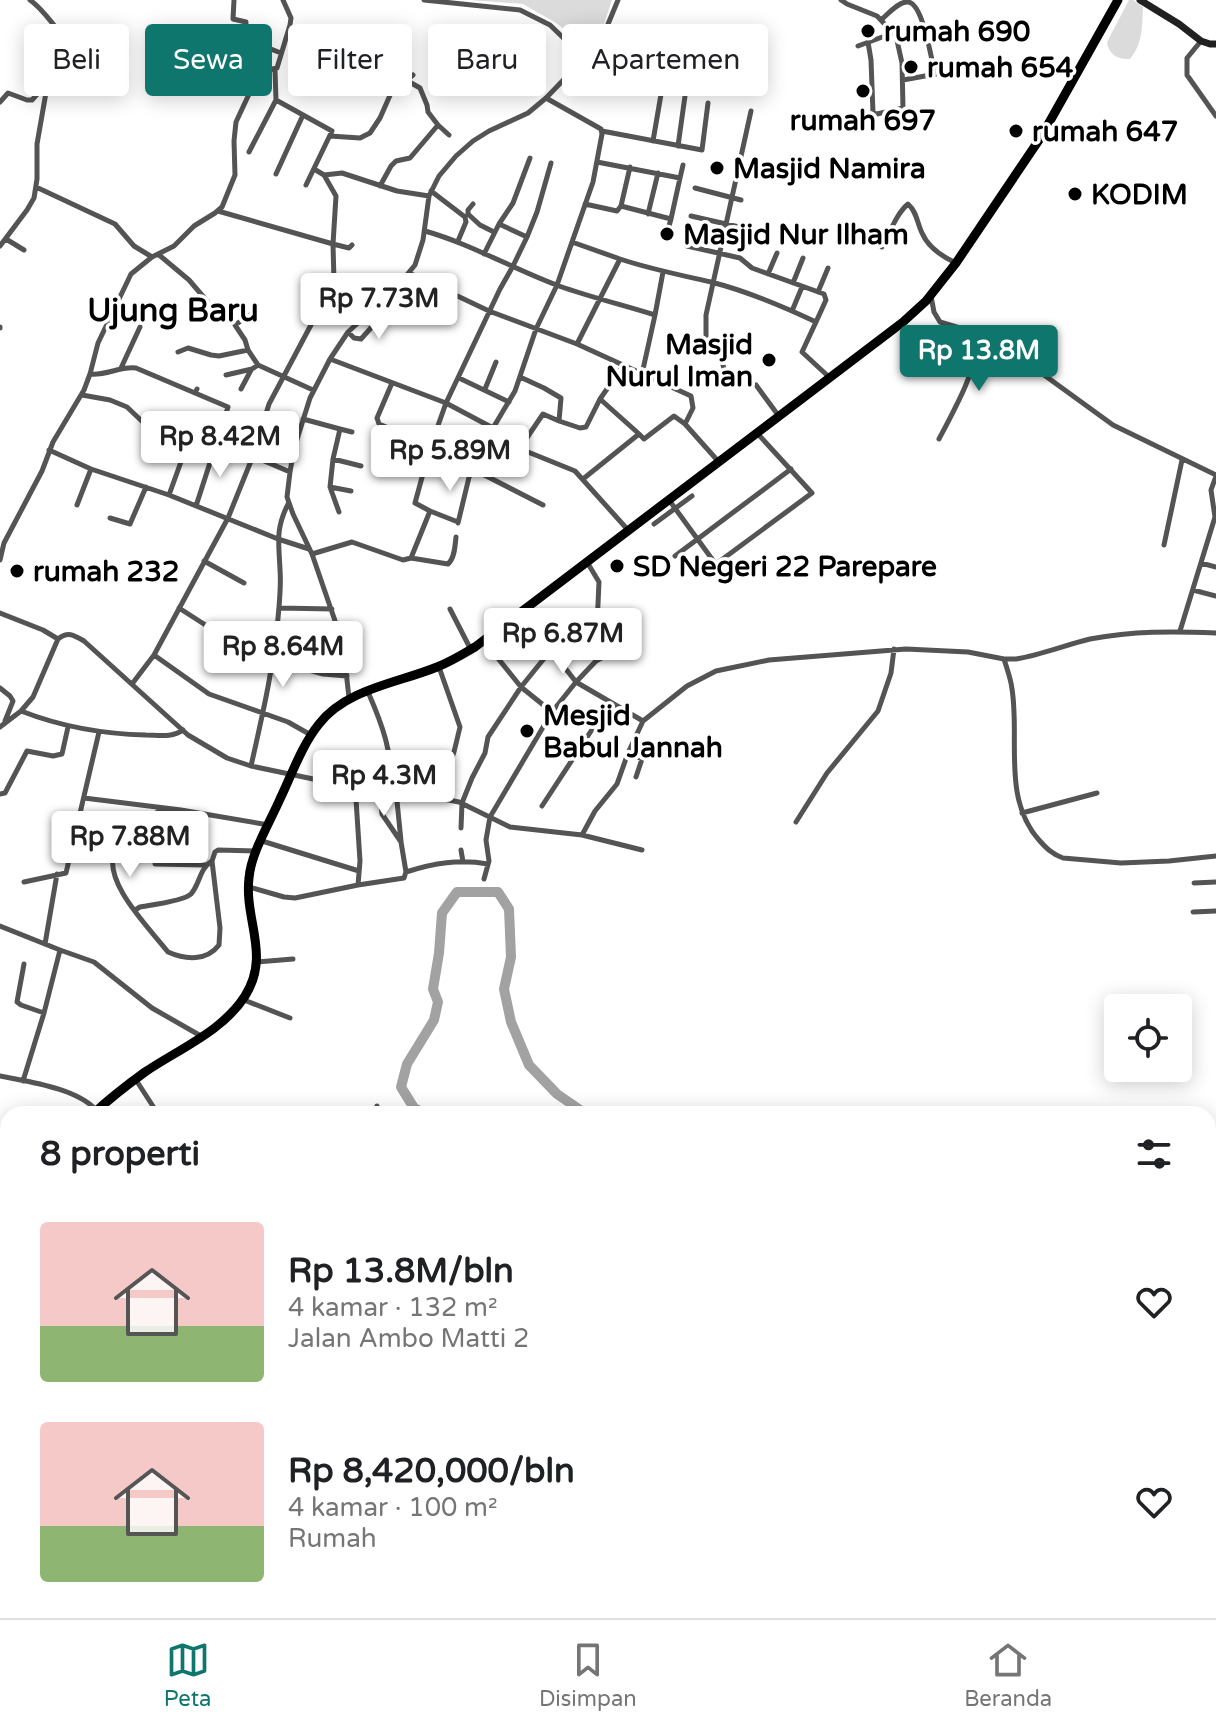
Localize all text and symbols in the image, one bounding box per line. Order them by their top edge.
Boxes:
place label: rumah 690 [884,15,1030,49]
marker: rumah 690 [859,22,877,40]
chip: Beli [24,24,129,96]
chip: Sewa [145,24,272,96]
chip: Filter [288,24,412,96]
chip: Baru [428,24,546,96]
chip: Apartemen [562,24,768,96]
place label: rumah 654 [927,51,1074,85]
marker: rumah 654 [902,58,920,76]
marker: rumah 697 [854,82,872,100]
place label: rumah 697 [790,104,936,138]
place label: rumah 647 [1032,115,1178,149]
marker: rumah 647 [1007,122,1025,140]
place label: Masjid Namira [733,152,926,186]
marker: Masjid Namira [708,159,726,177]
place label: KODIM [1091,178,1188,212]
marker: KODIM [1066,185,1084,203]
place label: Masjid Nur Ilham [683,218,909,252]
marker: Masjid Nur Ilham [658,225,676,243]
pin: Rp 7.73M [296,273,462,341]
text: Rp 7.73M [319,283,439,314]
district label: Ujung Baru [87,292,259,330]
pin: Rp 13.8M [896,325,1062,393]
place label: Masjid Nurul Iman [606,328,753,394]
text: Rp 13.8M [918,335,1040,366]
marker: Masjid Nurul Iman [760,351,778,369]
pin: Rp 8.42M [137,411,303,479]
text: Rp 8.42M [159,421,281,452]
pin: Rp 5.89M [367,425,533,493]
text: Rp 5.89M [389,435,511,466]
place label: SD Negeri 22 Parepare [633,550,937,584]
place label: rumah 232 [33,555,179,589]
marker: SD Negeri 22 Parepare [608,557,626,575]
marker: rumah 232 [8,562,26,580]
pin: Rp 6.87M [480,608,646,676]
text: Rp 6.87M [502,618,624,649]
pin: Rp 8.64M [200,621,366,689]
text: Rp 8.64M [222,631,344,662]
place label: Mesjid Babul Jannah [543,699,723,765]
marker: Mesjid Babul Jannah [518,722,536,740]
pin: Rp 4.3M [310,750,458,818]
text: Rp 4.3M [331,760,437,791]
pin: Rp 7.88M [47,811,213,879]
text: Rp 7.88M [69,821,191,852]
map controls [1104,994,1192,1082]
button: locate [1104,994,1192,1082]
icon: filters [1132,1132,1176,1176]
text: 8 properti [40,1134,200,1175]
text: Rp 13.8M/bln [288,1251,514,1292]
icon: home [104,1254,200,1350]
icon: heart [1132,1280,1176,1324]
text: 4 kamar · 132 m² [288,1292,498,1323]
text: Jalan Ambo Matti 2 [288,1323,529,1354]
text: Rp 8,420,000/bln [288,1451,575,1492]
icon: home [104,1454,200,1550]
icon: heart [1132,1480,1176,1524]
text: 4 kamar · 100 m² [288,1492,498,1523]
text: Rumah [288,1523,377,1554]
tab: Peta [164,1638,211,1712]
tab: Disimpan [539,1638,637,1712]
tab: Beranda [964,1638,1052,1712]

